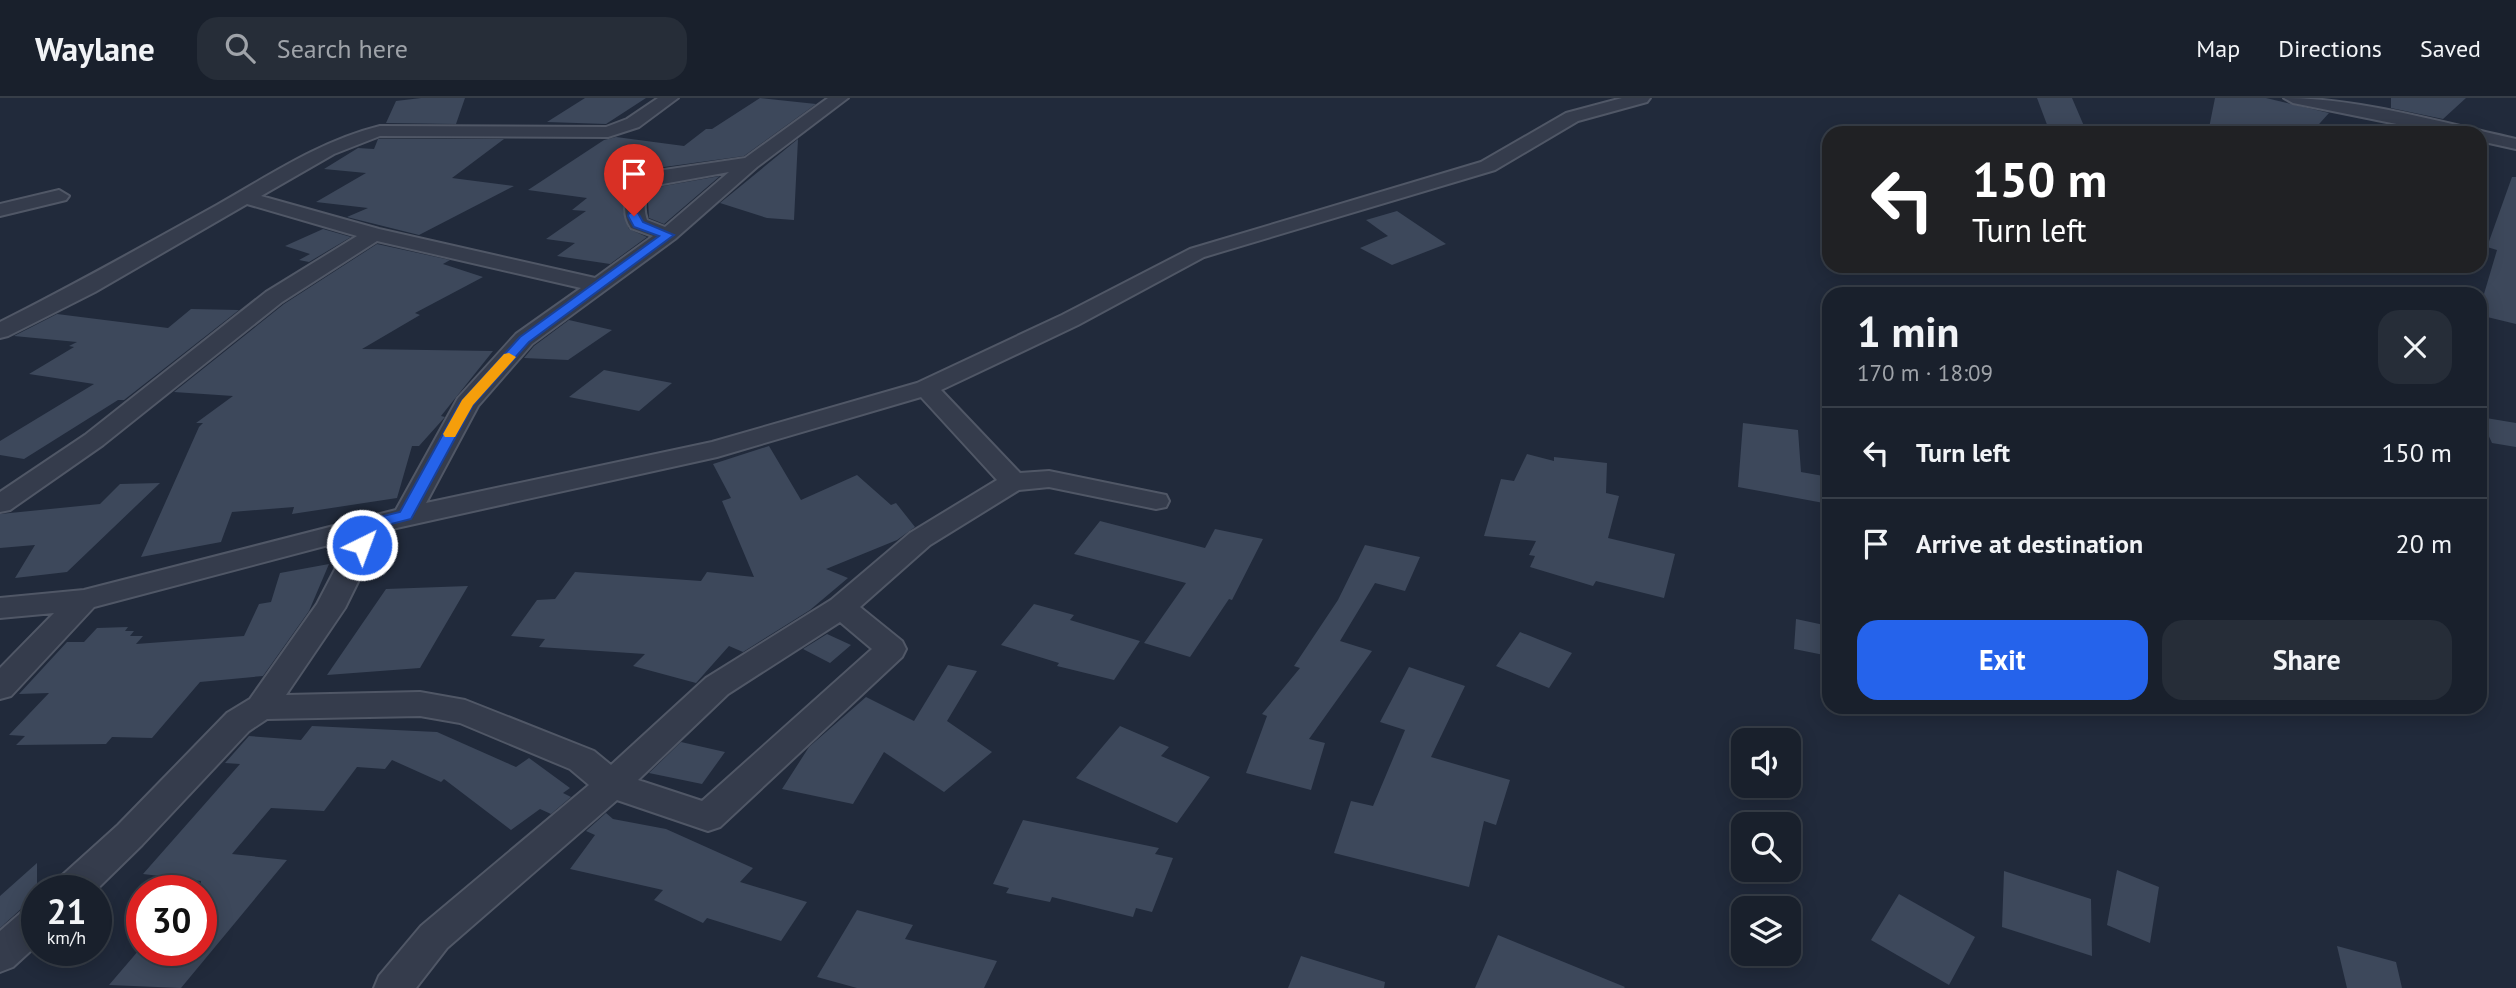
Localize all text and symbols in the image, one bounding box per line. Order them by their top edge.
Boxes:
search box [197,17,687,80]
text: Waylane [35,27,155,70]
icon: search [221,29,259,67]
text: Search here [277,32,408,65]
text: Map [2196,33,2240,64]
text: Directions [2278,33,2382,64]
text: Saved [2420,33,2481,64]
pin [604,144,664,216]
text: 150 m [1972,147,2107,211]
icon: left [1857,154,1948,245]
icon: arrive [615,155,653,193]
text: Turn left [1972,209,2087,251]
text: 1 min [1857,304,1959,359]
button: close [2378,310,2452,384]
text: 170 m · 18:09 [1857,358,1993,387]
icon: left [1857,434,1895,472]
text: Turn left [1916,436,2010,469]
text: 150 m [2381,436,2452,469]
position arrow [325,508,399,582]
icon: arrive [1857,525,1895,563]
text: Arrive at destination [1916,527,2143,560]
text: 20 m [2396,527,2452,560]
button: Exit [1857,620,2148,700]
button: Share [2162,620,2452,700]
map controls [1731,728,1801,966]
button: sound [1731,728,1801,798]
button: search [1731,812,1801,882]
speed limit sign: 30 [126,875,217,966]
text: 21 [47,888,86,934]
button: layers [1731,896,1801,966]
text: km/h [47,926,86,949]

